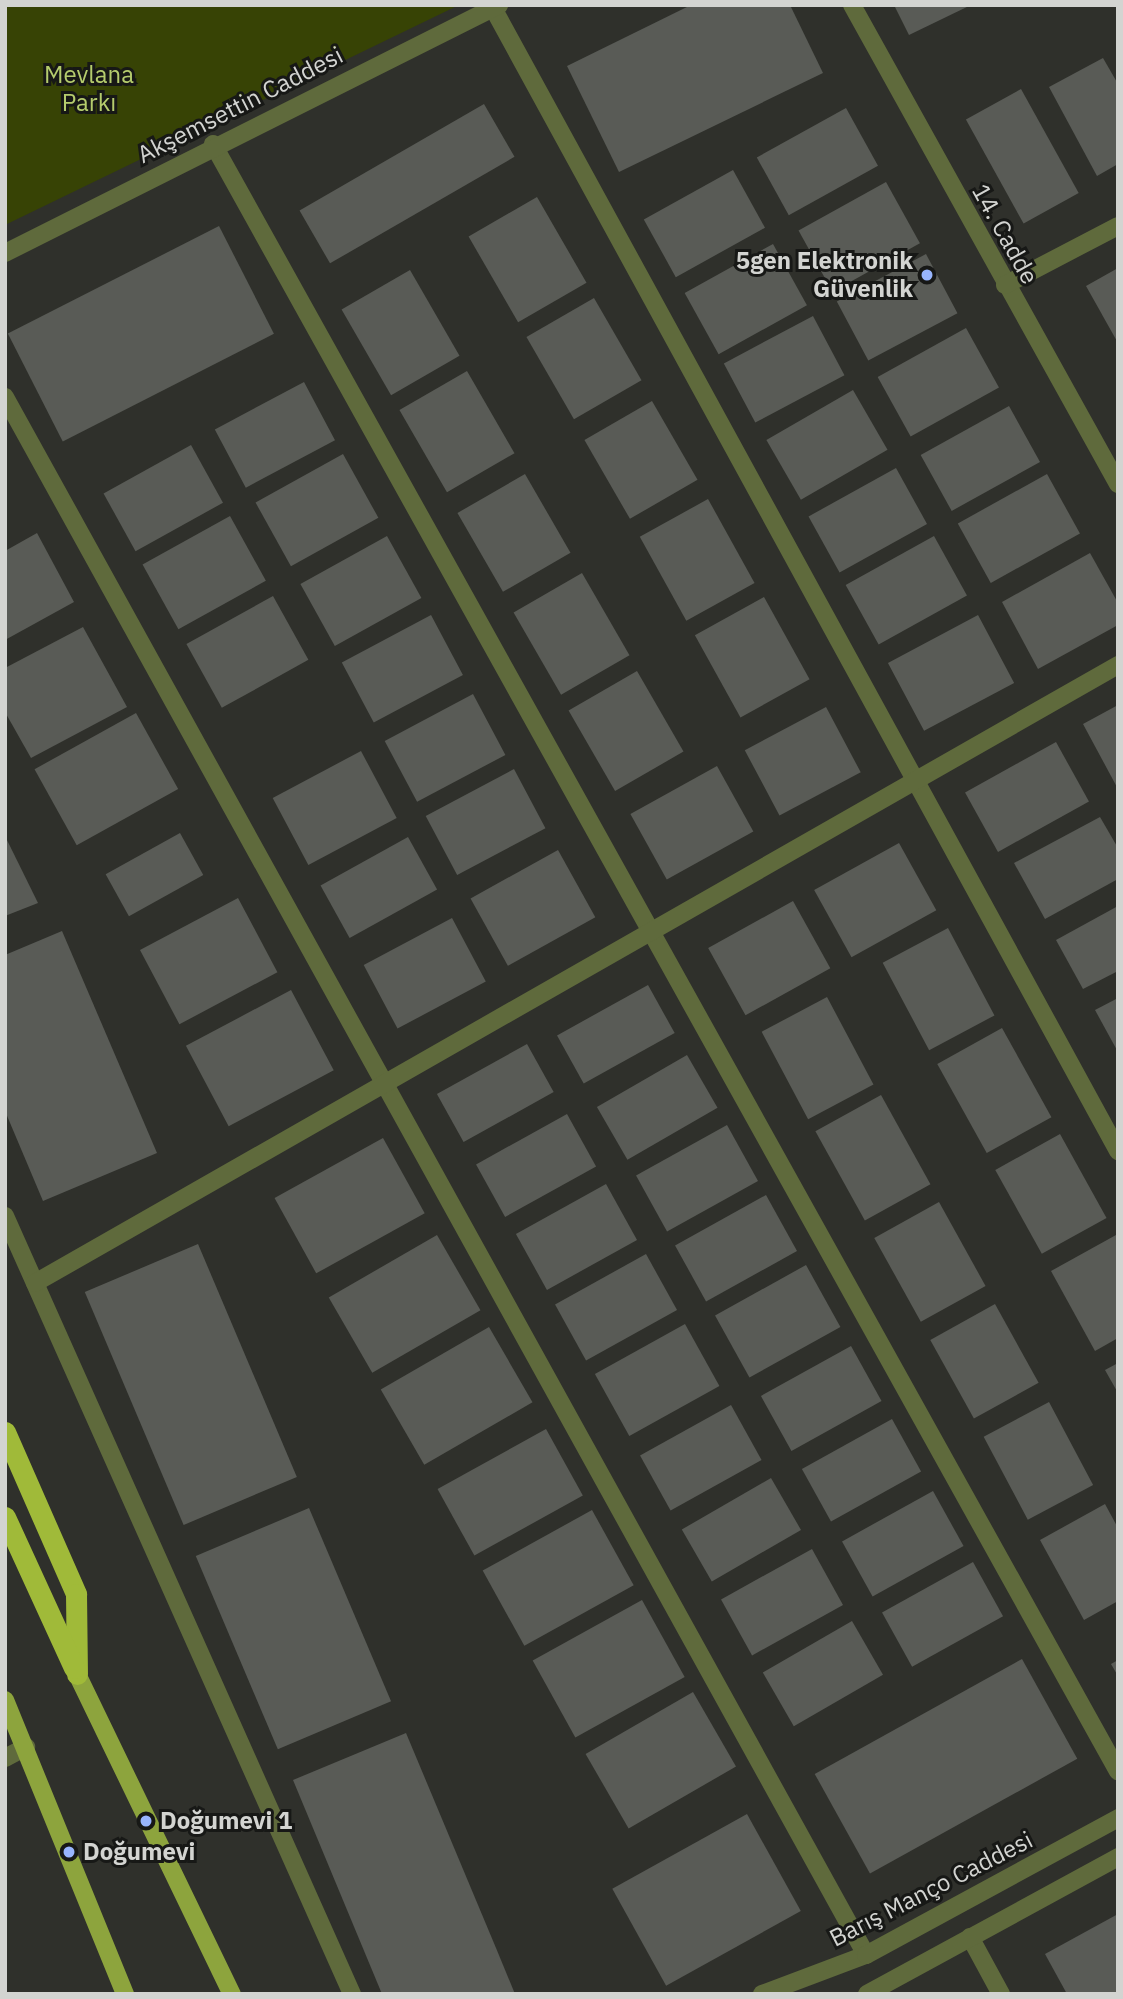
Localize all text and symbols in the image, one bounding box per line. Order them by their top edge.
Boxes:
street label: Akşemsettin Caddesi [132,41,348,169]
park label: Mevlana Parkı [44,61,134,117]
street label: 14. Cadde [966,179,1044,289]
place label: 5gen Elektronik Güvenlik [736,247,913,303]
marker: 5gen Elektronik Güvenlik [919,267,935,283]
place label: Doğumevi 1 [160,1807,293,1835]
marker: Doğumevi 1 [138,1813,154,1829]
street label: Barış Manço Caddesi [825,1825,1037,1953]
place label: Doğumevi [83,1838,195,1866]
marker: Doğumevi [61,1844,77,1860]

